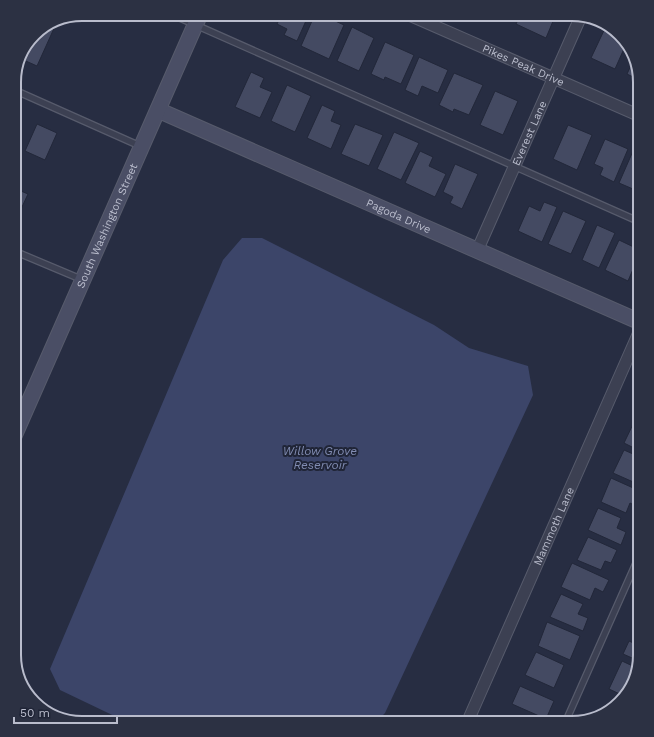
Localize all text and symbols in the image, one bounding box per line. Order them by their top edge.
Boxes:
street label: Pikes Peak Drive [480,42,566,89]
street label: Everest Lane [510,99,550,168]
street label: South Washington Street [74,161,141,290]
street label: Pagoda Drive [364,196,433,236]
water label: Willow Grove Reservoir [283,444,357,472]
street label: Mammoth Lane [531,485,577,568]
scale bar [14,699,117,725]
text: 50 m [20,706,50,720]

